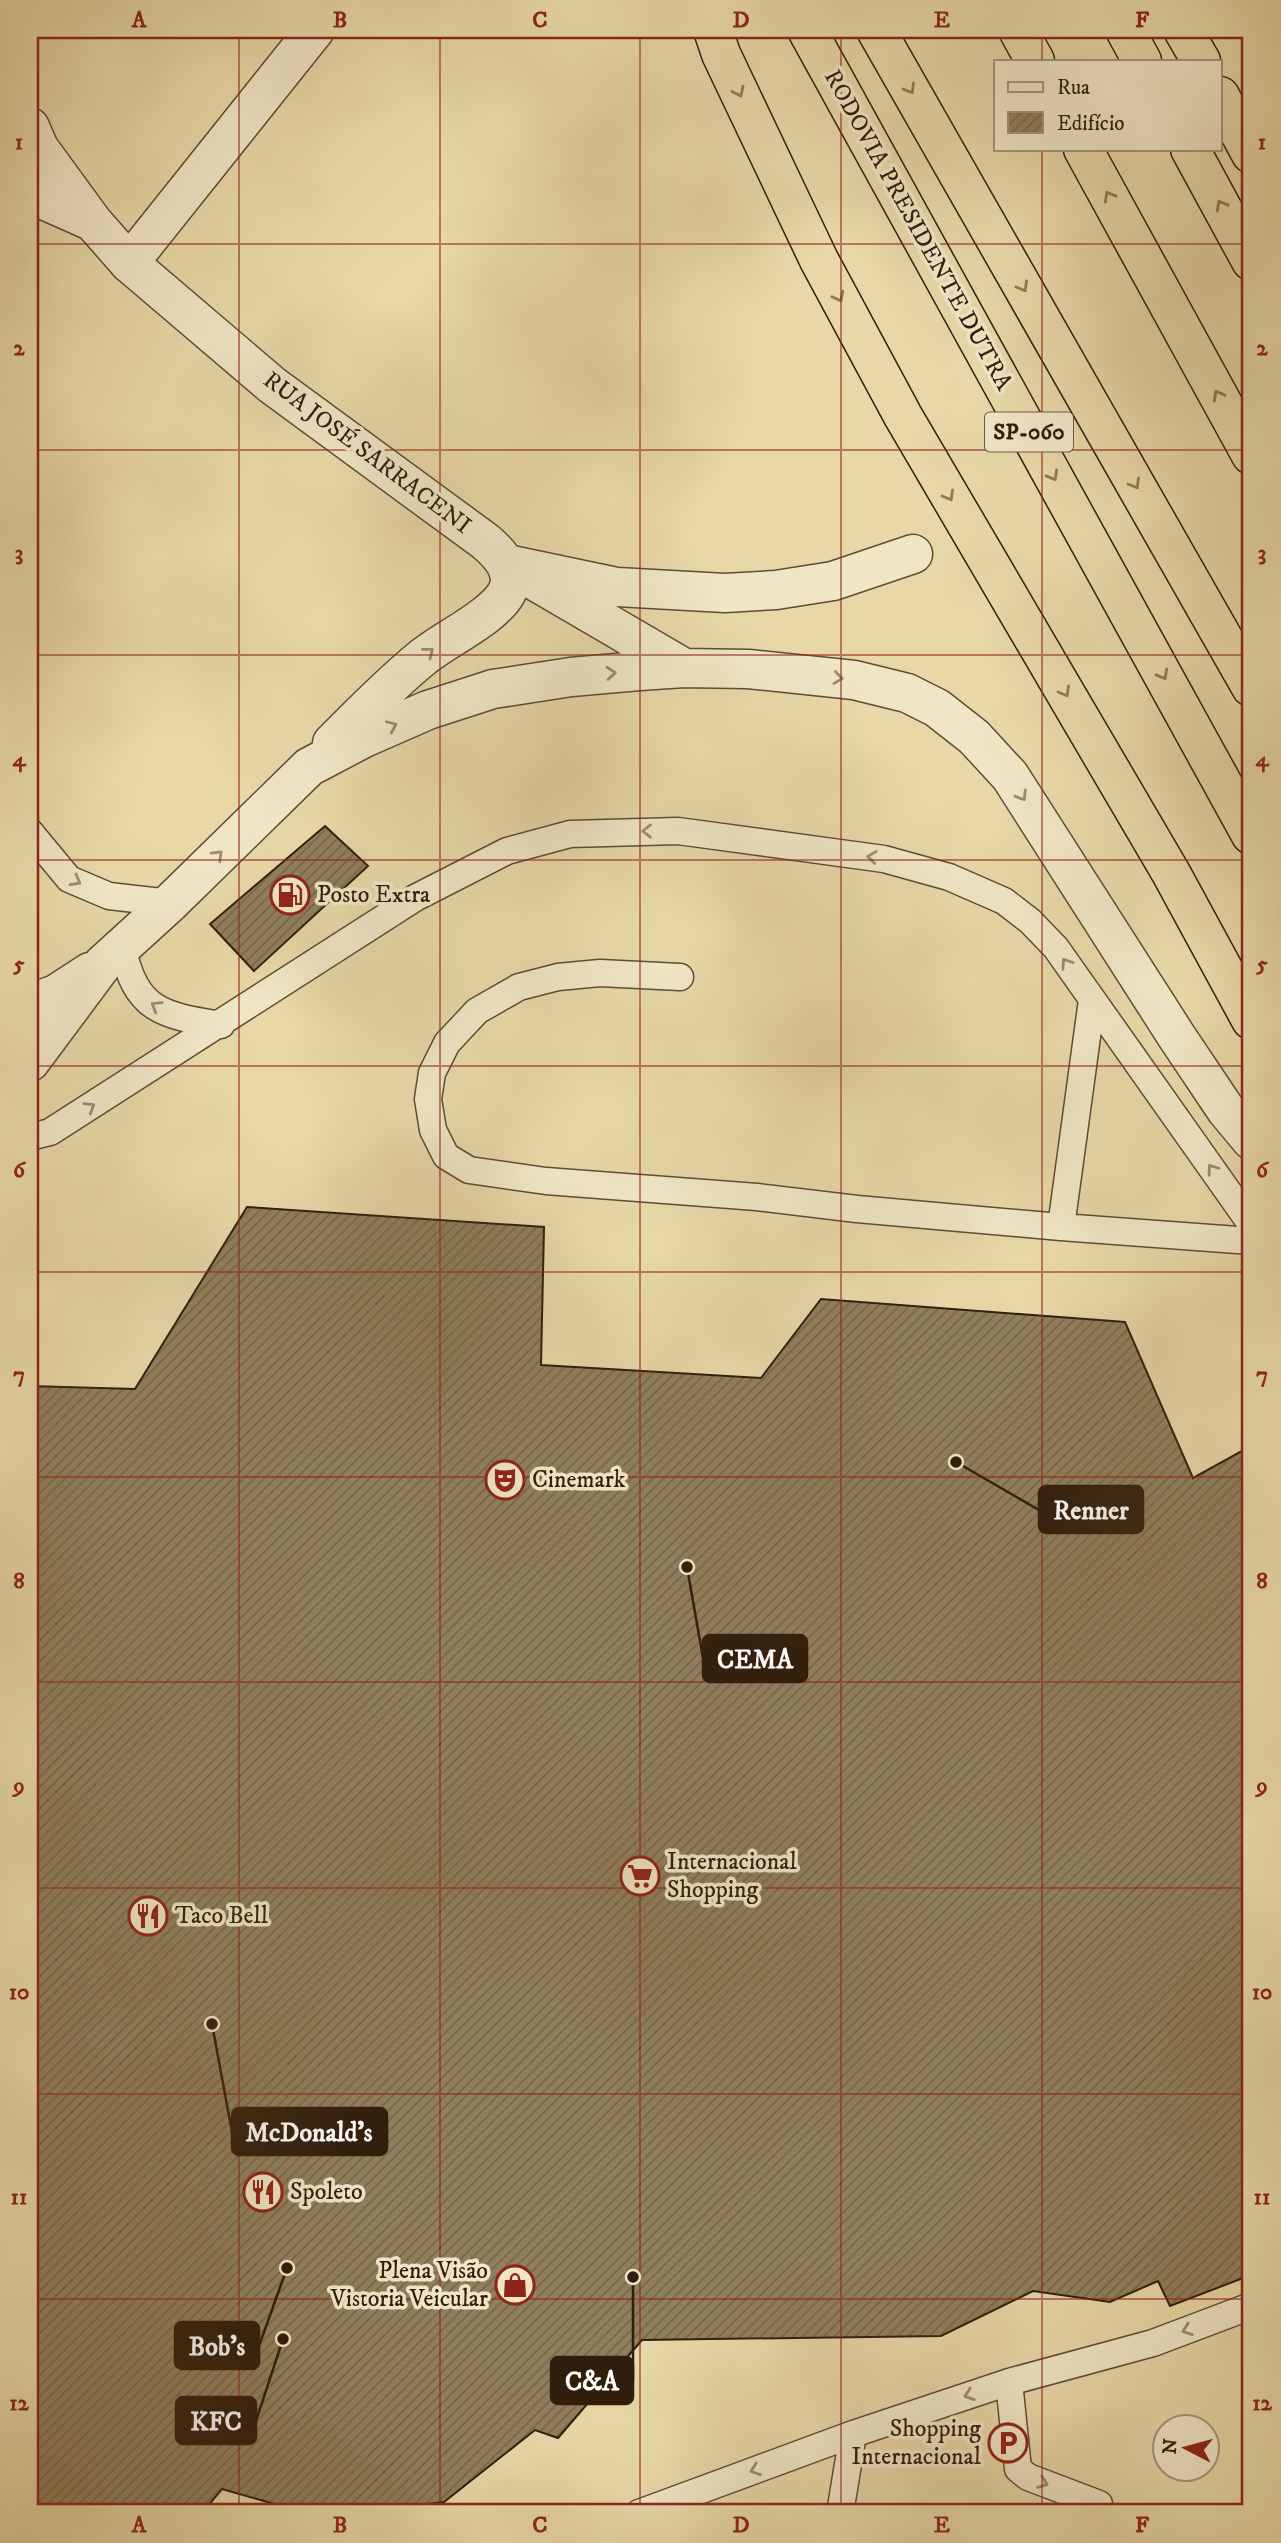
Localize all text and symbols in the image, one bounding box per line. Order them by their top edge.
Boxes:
text: A [131,6,148,35]
text: B [333,6,347,35]
text: C [532,6,548,35]
text: D [732,6,750,35]
text: E [934,6,950,35]
text: F [1135,6,1150,35]
legend [994,60,1222,150]
street label: RODOVIA PRESIDENTE DUTRA [817,64,1019,396]
text: Rua [1057,75,1090,101]
one-way arrow [902,82,915,94]
one-way arrow [731,85,745,98]
text: Edifício [1057,111,1125,137]
text: 1 [15,128,23,157]
text: 1 [1258,128,1266,157]
one-way arrow [1104,190,1117,203]
one-way arrow [1215,200,1229,212]
one-way arrow [1015,279,1028,292]
one-way arrow [831,290,844,302]
text: 2 [13,334,25,363]
text: 2 [1256,334,1268,363]
street label: RUA JOSÉ SARRACENI [257,365,477,541]
one-way arrow [1213,390,1227,402]
road number: SP-060 [985,412,1073,452]
one-way arrow [1045,468,1058,481]
one-way arrow [1127,476,1140,489]
one-way arrow [941,488,954,501]
text: 3 [15,539,23,568]
text: 3 [1258,539,1266,568]
one-way arrow [421,648,433,661]
one-way arrow [606,666,617,681]
one-way arrow [1155,667,1168,680]
one-way arrow [832,670,844,685]
one-way arrow [1056,684,1069,697]
one-way arrow [384,720,397,734]
text: 4 [12,745,27,774]
text: 4 [1255,745,1270,774]
one-way arrow [1014,788,1027,801]
one-way arrow [641,823,651,839]
one-way arrow [867,850,878,865]
one-way arrow [210,851,223,864]
one-way arrow [69,873,81,886]
fuel station icon: Posto Extra [269,874,311,916]
place label: Posto Extra [317,880,431,910]
text: 5 [12,950,25,979]
text: 5 [1255,950,1268,979]
one-way arrow [1062,958,1075,971]
one-way arrow [151,1002,164,1015]
one-way arrow [82,1102,95,1115]
text: 6 [13,1156,27,1185]
text: 6 [1256,1156,1270,1185]
one-way arrow [1208,1164,1220,1177]
text: 7 [13,1361,25,1390]
text: 7 [1256,1361,1268,1390]
theatre icon: Cinemark [484,1459,526,1501]
place label: Cinemark [532,1465,625,1495]
callout: Renner [1039,1486,1143,1533]
text: Renner [1053,1495,1129,1528]
text: 8 [13,1567,25,1596]
text: 8 [1256,1567,1268,1596]
callout: CEMA [703,1635,807,1682]
text: CEMA [717,1644,794,1677]
text: 9 [11,1772,25,1801]
text: 9 [1254,1772,1268,1801]
place label: Internacional Shopping [667,1847,798,1905]
supermarket icon: Internacional Shopping [619,1855,661,1897]
restaurant icon: Taco Bell [127,1895,169,1937]
place label: Taco Bell [175,1901,269,1931]
text: 10 [9,1978,29,2007]
text: 10 [1252,1978,1272,2007]
callout: McDonald's [232,2108,387,2155]
text: McDonald's [246,2117,373,2150]
restaurant icon: Spoleto [242,2171,284,2213]
place label: Spoleto [290,2177,363,2207]
text: 11 [11,2183,27,2212]
text: 11 [1254,2183,1270,2212]
place label: Plena Visão Vistoria Veicular [330,2256,488,2314]
shop icon: Plena Visão Vistoria Veicular [494,2264,536,2306]
callout: Bob's [175,2322,259,2369]
one-way arrow [1182,2322,1194,2336]
text: Bob's [189,2331,245,2364]
callout: C&A [551,2357,633,2404]
text: C&A [565,2366,620,2399]
one-way arrow [964,2387,976,2401]
text: 12 [9,2389,30,2418]
text: 12 [1252,2389,1273,2418]
callout: KFC [176,2397,256,2444]
text: KFC [190,2406,242,2439]
place label: Shopping Internacional [851,2414,982,2472]
north arrow [1152,2414,1222,2484]
parking icon: Shopping Internacional [987,2422,1029,2464]
text: N [1158,2437,1183,2455]
one-way arrow [749,2462,761,2476]
one-way arrow [1037,2474,1049,2488]
text: A [131,2511,148,2540]
text: B [333,2511,347,2540]
text: C [532,2511,548,2540]
text: D [732,2511,750,2540]
text: E [934,2511,950,2540]
text: F [1135,2511,1150,2540]

